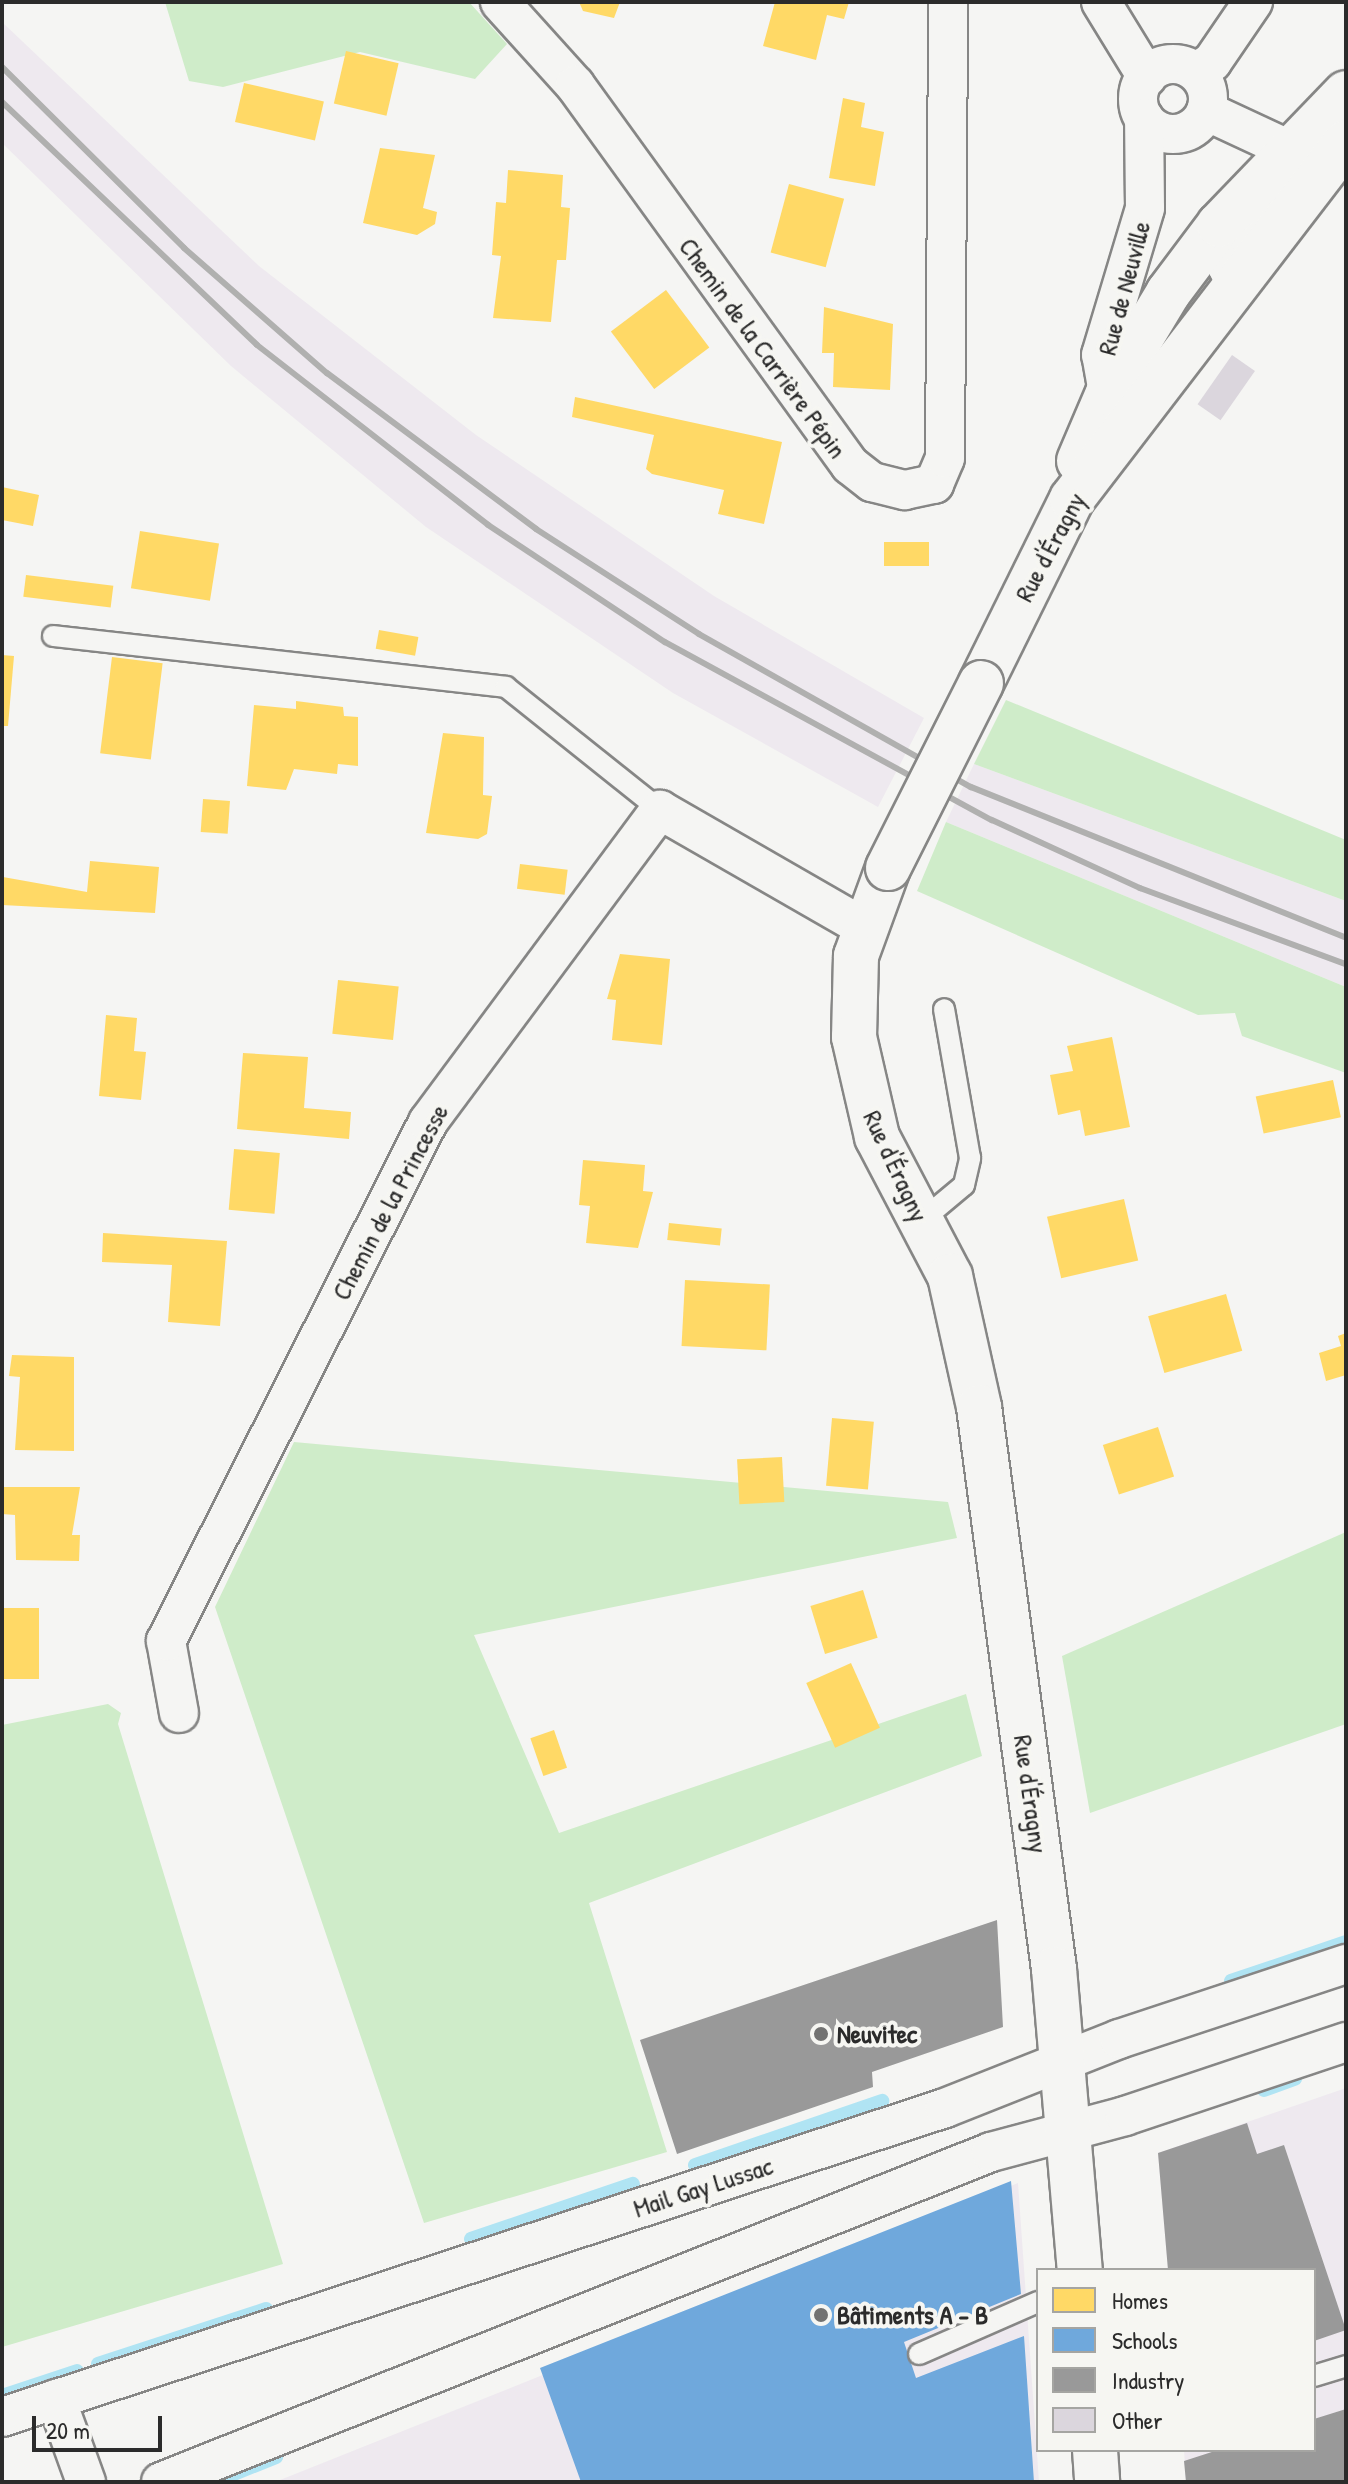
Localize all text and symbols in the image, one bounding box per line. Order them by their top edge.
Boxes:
street label: Rue de Neuville [1091,218,1157,358]
street label: Chemin de la Carrière Pépin [673,232,853,464]
street label: Rue d'Éragny [1008,487,1092,607]
street label: Chemin de la Princesse [325,1099,455,1305]
street label: Rue d'Éragny [857,1106,935,1226]
street label: Rue d'Éragny [1007,1733,1055,1855]
place label: Neuvitec [837,2018,917,2050]
marker: Neuvitec [812,2025,830,2043]
street label: Mail Gay Lussac [630,2150,776,2224]
legend [1036,2268,1316,2452]
text: Homes [1112,2284,1168,2316]
place label: Bâtiments A - B [837,2299,988,2331]
marker: Bâtiments A - B [812,2306,830,2324]
text: Schools [1112,2324,1177,2356]
text: Industry [1112,2364,1184,2396]
scale bar [36,2400,166,2450]
text: Other [1112,2404,1162,2436]
text: 20 m [46,2414,90,2446]

